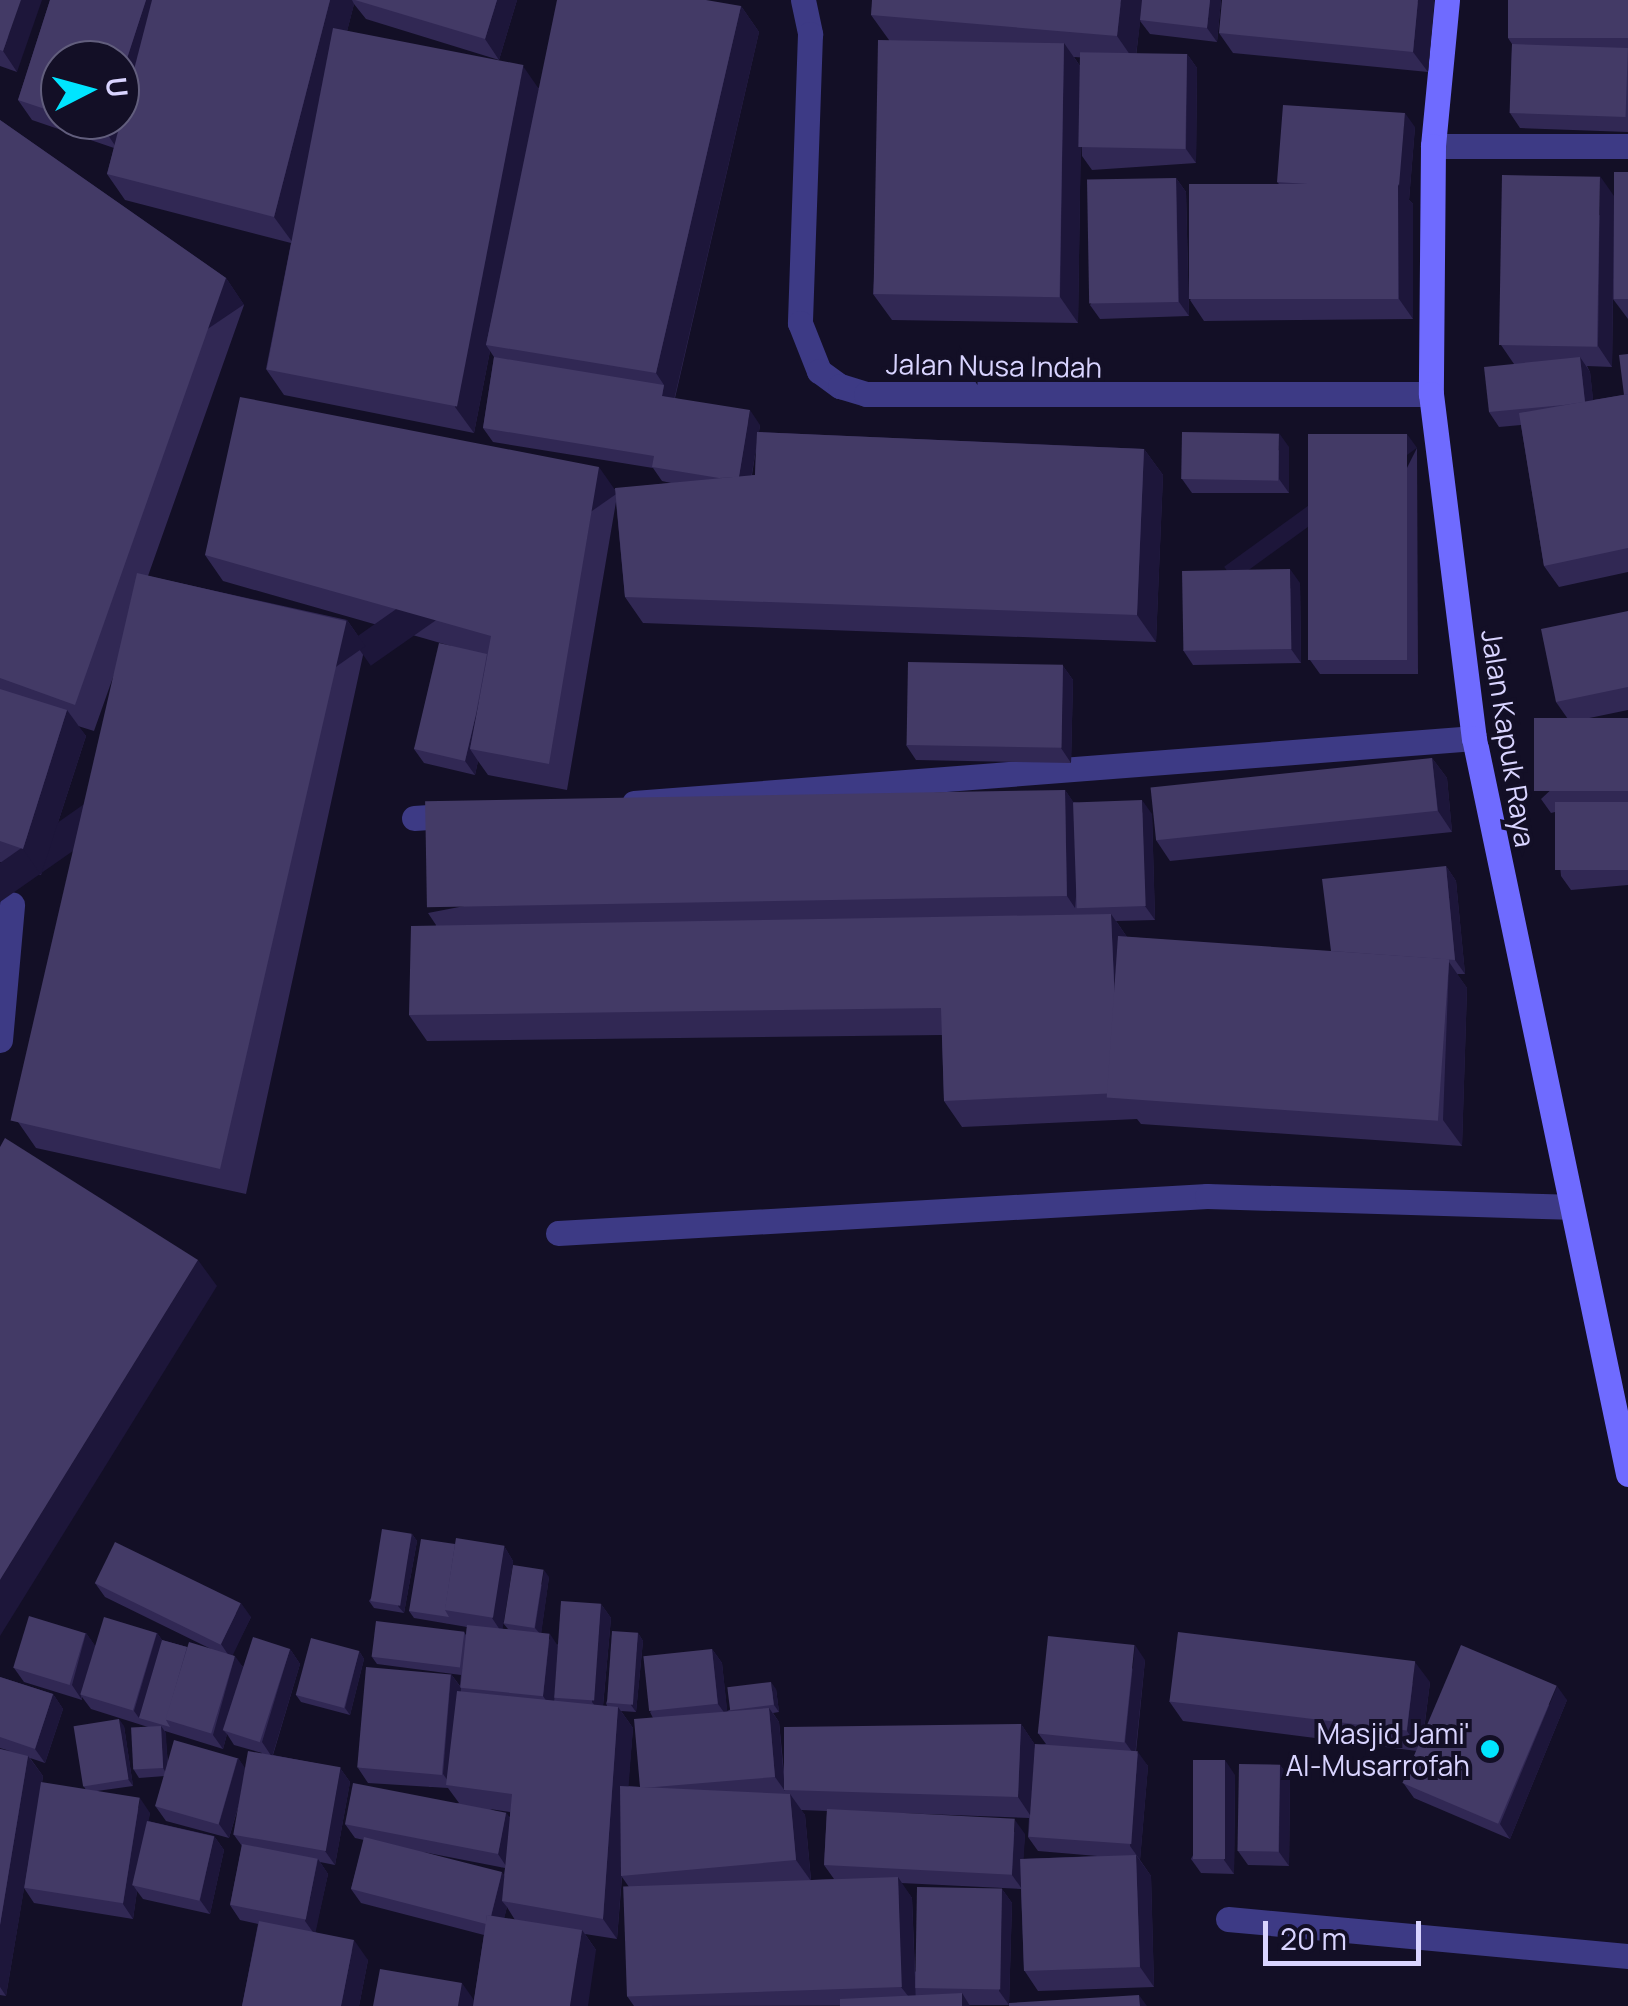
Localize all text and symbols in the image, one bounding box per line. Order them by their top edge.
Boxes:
north arrow [40,40,140,140]
text: U [98,75,138,99]
street label: Jalan Nusa Indah [886,346,1102,384]
street label: Jalan Kapuk Raya [1475,627,1543,849]
place label: Masjid Jami' Al-Musarrofah [1285,1716,1470,1782]
marker: Masjid Jami' Al-Musarrofah [1479,1738,1501,1760]
scale bar [1268,1901,1426,1963]
text: 20 m [1280,1918,1347,1959]

